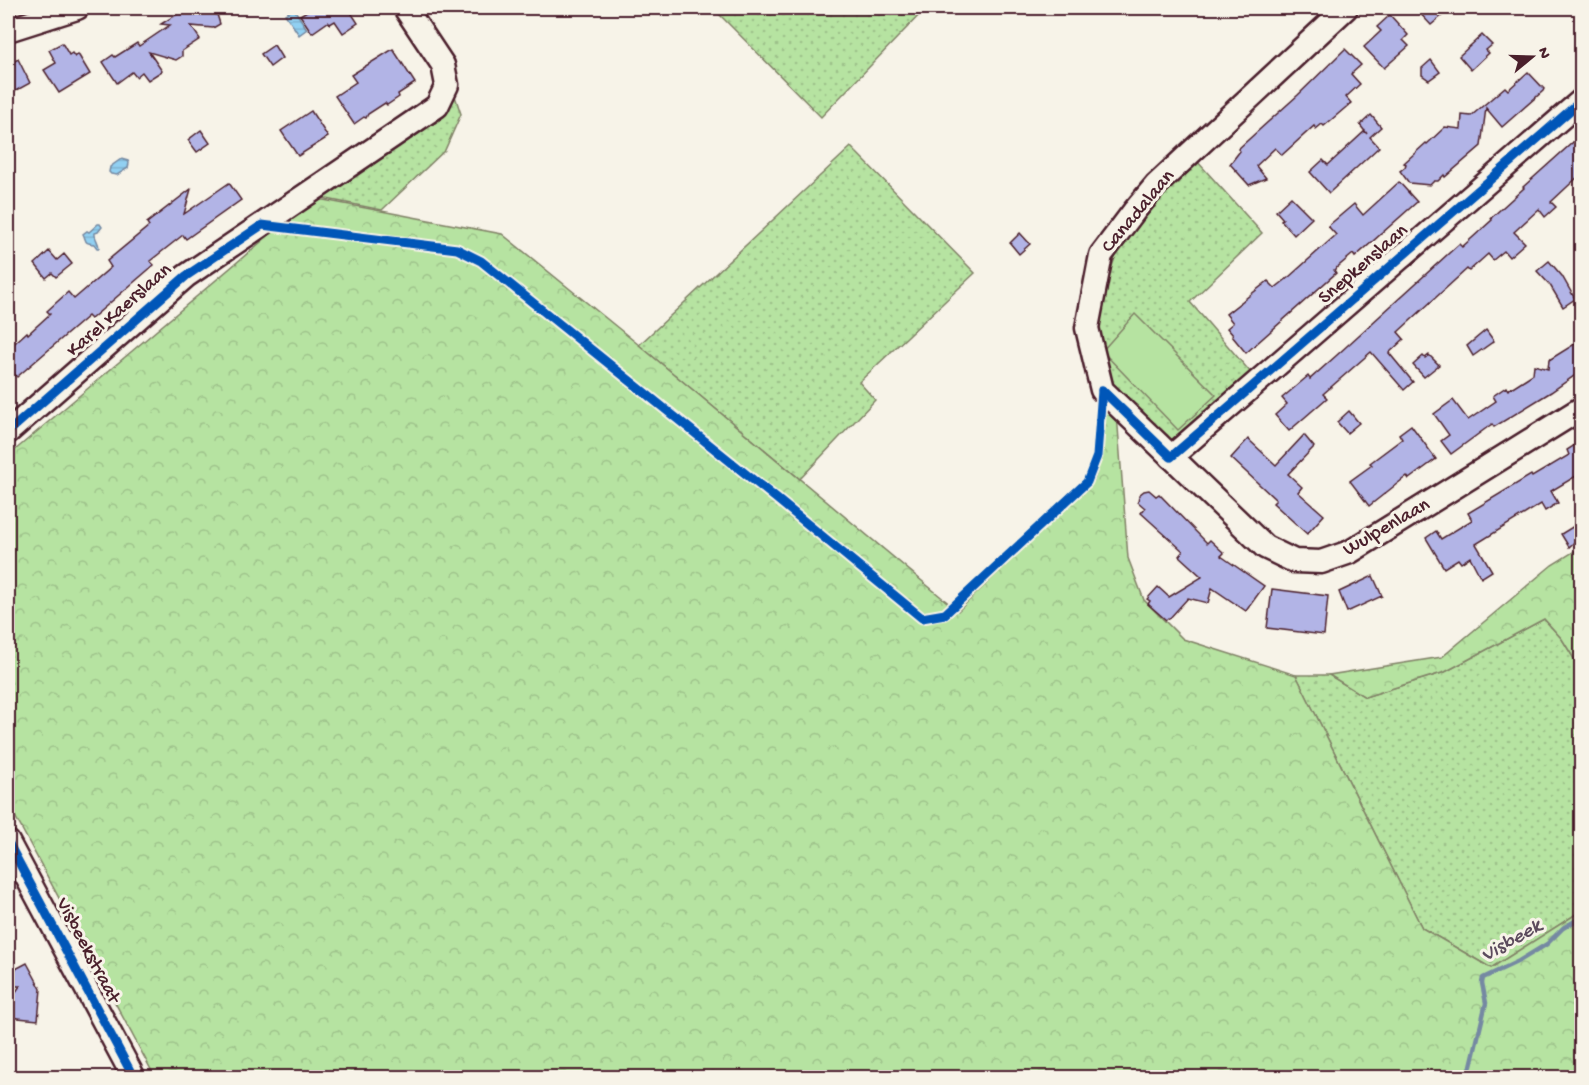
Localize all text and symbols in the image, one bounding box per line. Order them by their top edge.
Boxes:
north arrow [1502,27,1562,87]
text: N [1532,45,1554,62]
street label: Canadalaan [1098,165,1181,258]
street label: Snepkenslaan [1315,220,1414,310]
street label: Karel Kaerslaan [63,259,178,363]
street label: Wulpenlaan [1339,494,1435,562]
street label: Visbeekstraat [49,894,125,1009]
water label: Visbeek [1477,913,1549,969]

